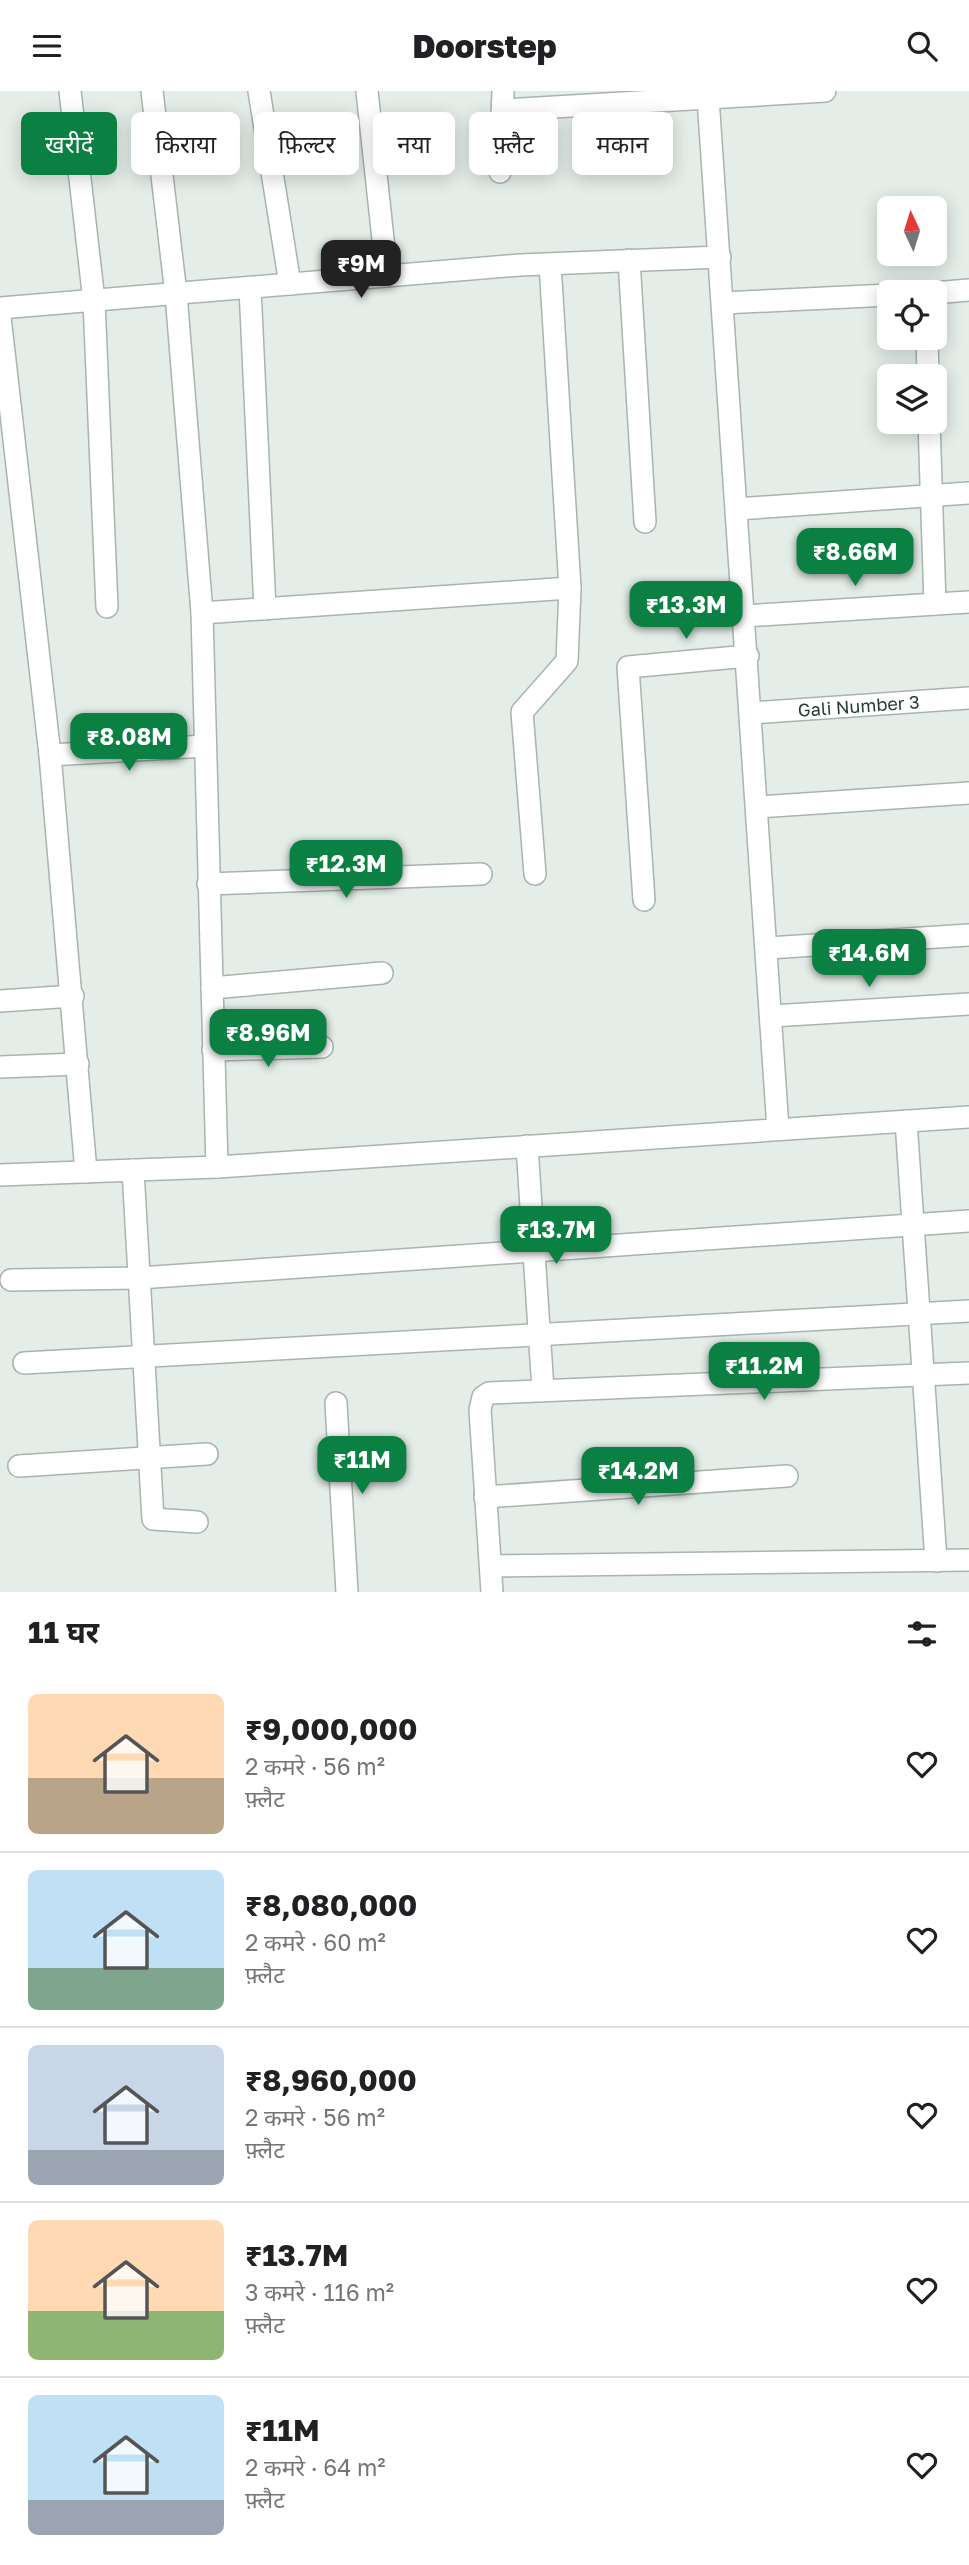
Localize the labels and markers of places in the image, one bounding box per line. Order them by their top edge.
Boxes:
pin: ₹9M [327,241,395,300]
pin: ₹8.66M [798,529,912,588]
pin: ₹13.3M [629,581,743,641]
pin: ₹8.08M [72,713,186,773]
pin: ₹12.3M [289,841,403,900]
pin: ₹14.6M [812,929,926,989]
pin: ₹8.96M [211,1009,325,1069]
pin: ₹13.7M [499,1207,613,1266]
pin: ₹11.2M [707,1343,821,1402]
pin: ₹11M [321,1437,403,1496]
pin: ₹14.2M [581,1447,695,1507]

